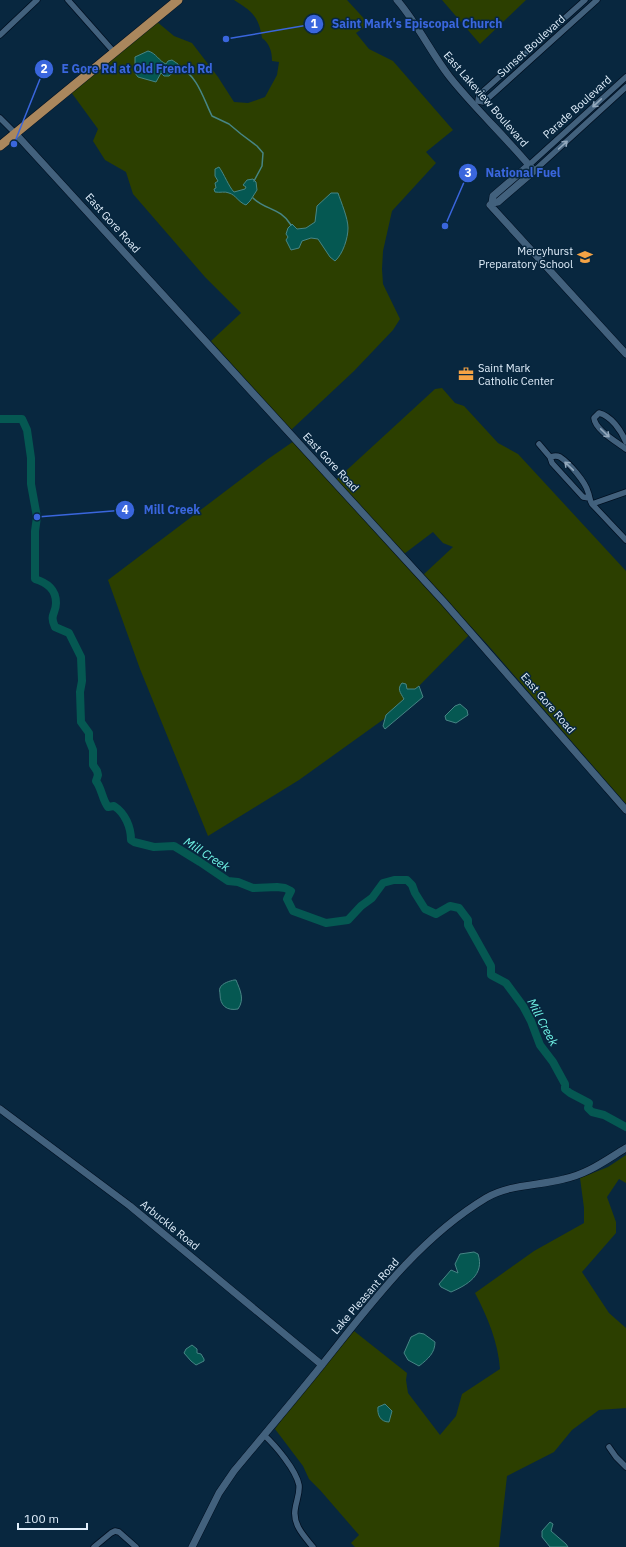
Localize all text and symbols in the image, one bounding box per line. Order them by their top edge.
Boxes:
callout: Saint Mark's Episcopal Church [304,12,511,36]
street label: Sunset Boulevard [494,12,568,80]
text: 1 [310,16,318,31]
text: Saint Mark's Episcopal Church [332,16,502,31]
street label: East Lakeview Boulevard [441,48,531,150]
callout: E Gore Rd at Old French Rd [34,57,221,81]
text: 2 [40,61,48,76]
text: E Gore Rd at Old French Rd [61,61,213,76]
street label: Parade Boulevard [540,73,614,141]
one-way arrow [592,99,603,108]
one-way arrow [558,140,568,149]
callout: National Fuel [458,161,569,185]
text: 3 [464,165,472,180]
text: National Fuel [486,165,561,180]
street label: East Gore Road [82,190,144,256]
place label: Mercyhurst Preparatory School [479,244,573,271]
school or university icon: Mercyhurst Preparatory School [576,248,594,266]
place label: Saint Mark Catholic Center [478,361,554,388]
office icon: Saint Mark Catholic Center [457,365,475,383]
one-way arrow [600,428,610,438]
street label: East Gore Road [300,430,362,494]
one-way arrow [564,461,574,471]
callout: Mill Creek [115,498,208,522]
text: 4 [121,502,129,517]
text: Mill Creek [144,502,200,517]
street label: East Gore Road [518,670,578,736]
water label: Mill Creek [181,834,233,875]
water label: Mill Creek [524,996,562,1049]
street label: Arbuckle Road [138,1197,202,1253]
street label: Lake Pleasant Road [328,1255,402,1337]
scale bar [18,1505,87,1531]
text: 100 m [24,1511,59,1526]

